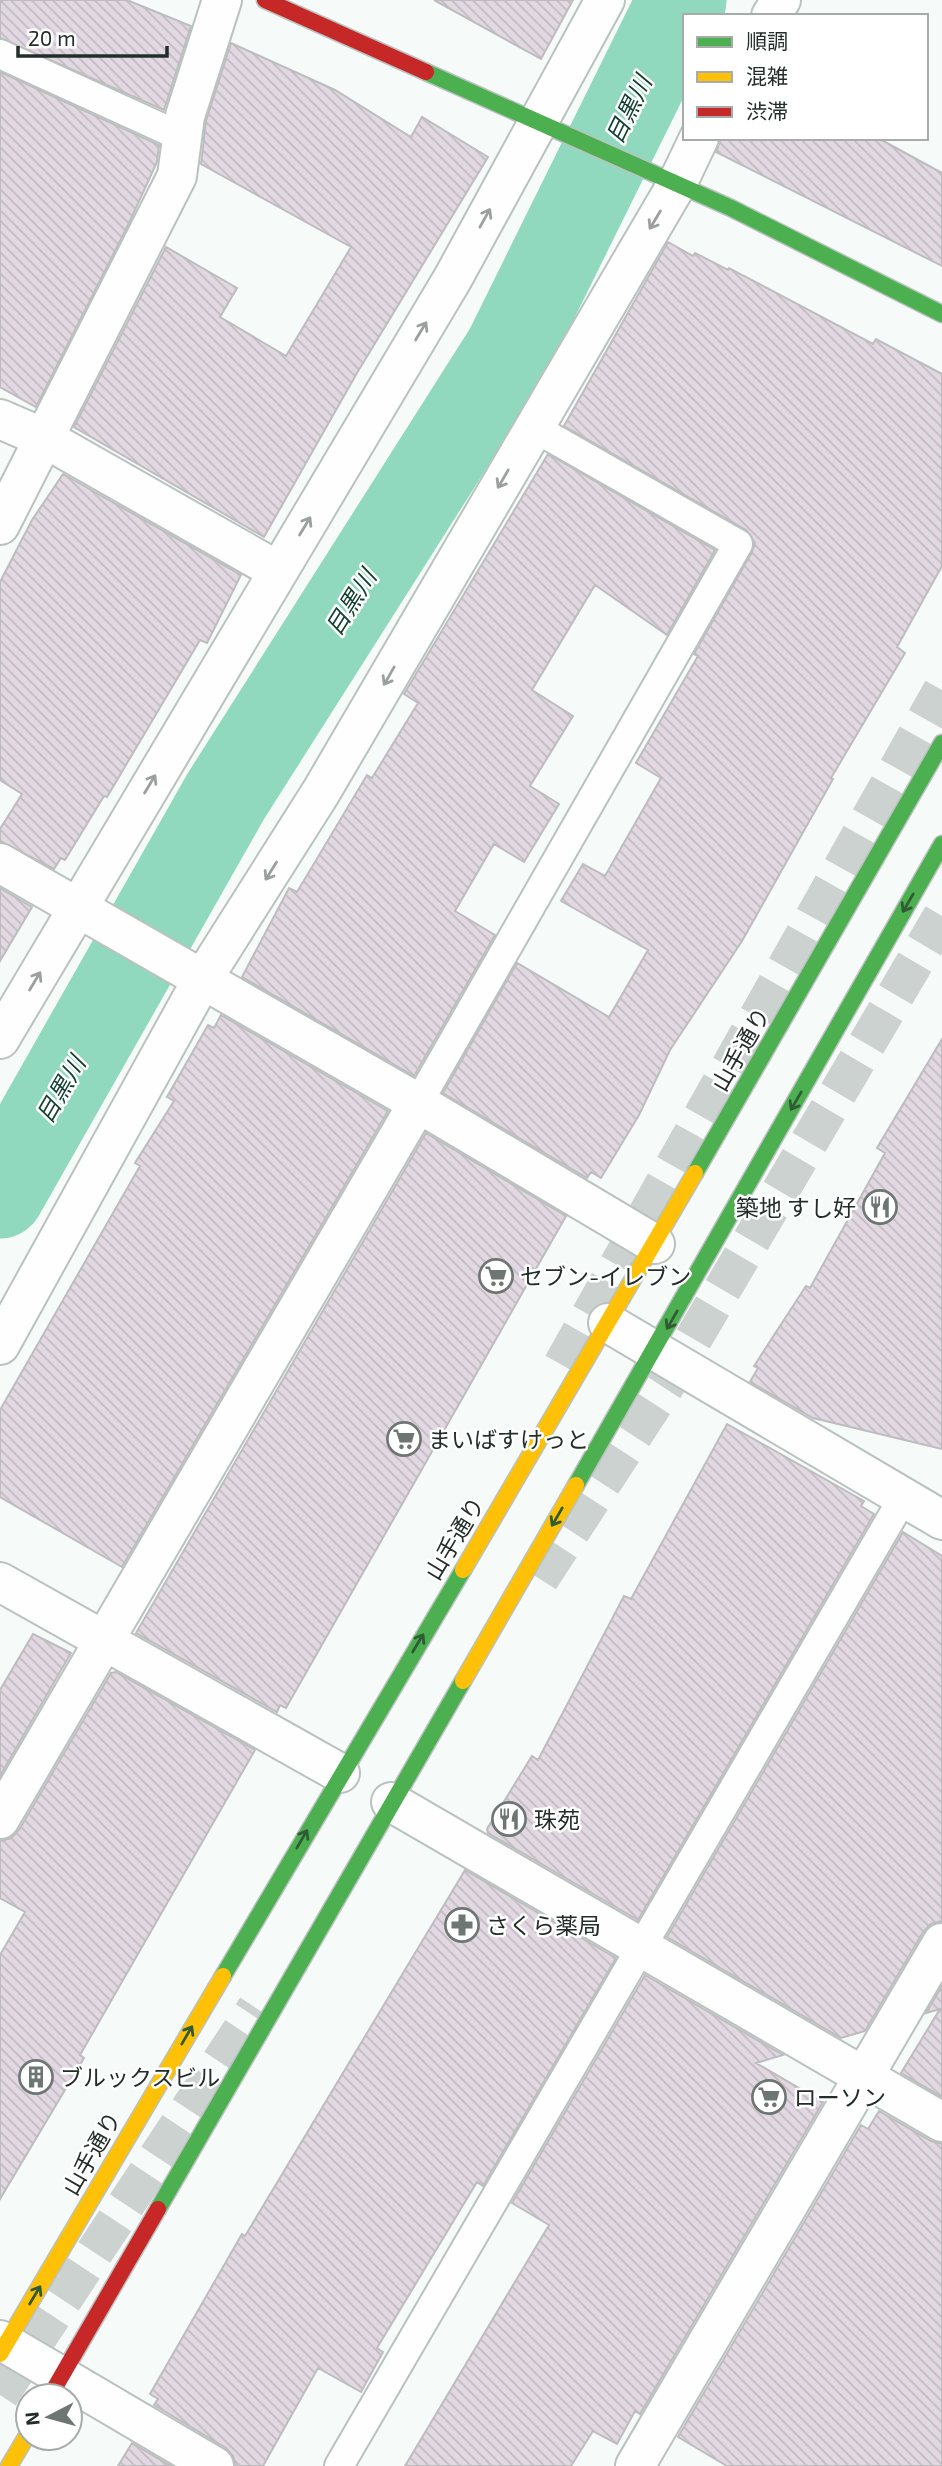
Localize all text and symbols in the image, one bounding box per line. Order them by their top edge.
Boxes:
scale bar [18,14,166,58]
legend [683,14,928,140]
text: 20 m [28,25,76,50]
text: 順調 [746,28,788,53]
text: 混雑 [746,63,788,88]
water label: 目黒川 [599,68,658,148]
text: 渋滞 [746,98,788,123]
one-way arrow [479,208,493,229]
one-way arrow [648,209,662,229]
one-way arrow [415,321,429,341]
one-way arrow [495,469,509,489]
one-way arrow [298,517,312,537]
water label: 目黒川 [319,561,383,640]
one-way arrow [381,666,395,686]
one-way arrow [143,775,157,795]
one-way arrow [264,861,279,880]
one-way arrow [901,892,914,913]
one-way arrow [29,971,43,991]
street label: 山手通り [705,1002,775,1096]
water label: 目黒川 [29,1048,92,1127]
one-way arrow [789,1090,803,1110]
restaurant icon: 築地 すし好 [861,1188,899,1226]
place label: 築地 すし好 [736,1193,856,1221]
supermarket icon: セブン-イレブン [477,1257,515,1295]
place label: セブン-イレブン [520,1262,691,1290]
one-way arrow [665,1309,678,1330]
supermarket icon: まいばすけっと [385,1420,423,1458]
place label: まいばすけっと [428,1425,589,1453]
street label: 山手通り [418,1491,490,1585]
one-way arrow [550,1506,564,1526]
one-way arrow [411,1634,425,1654]
restaurant icon: 珠苑 [490,1800,528,1838]
place label: 珠苑 [534,1805,580,1833]
one-way arrow [295,1829,309,1849]
pharmacy icon: さくら薬局 [443,1906,481,1944]
place label: さくら薬局 [486,1911,601,1939]
one-way arrow [180,2026,194,2046]
building icon: ブルックスビル [17,2058,55,2096]
place label: ブルックスビル [60,2063,220,2091]
supermarket icon: ローソン [750,2078,788,2116]
place label: ローソン [794,2083,886,2111]
street label: 山手通り [56,2106,126,2200]
one-way arrow [28,2285,42,2305]
north arrow [14,2382,84,2452]
text: N [19,2411,44,2427]

